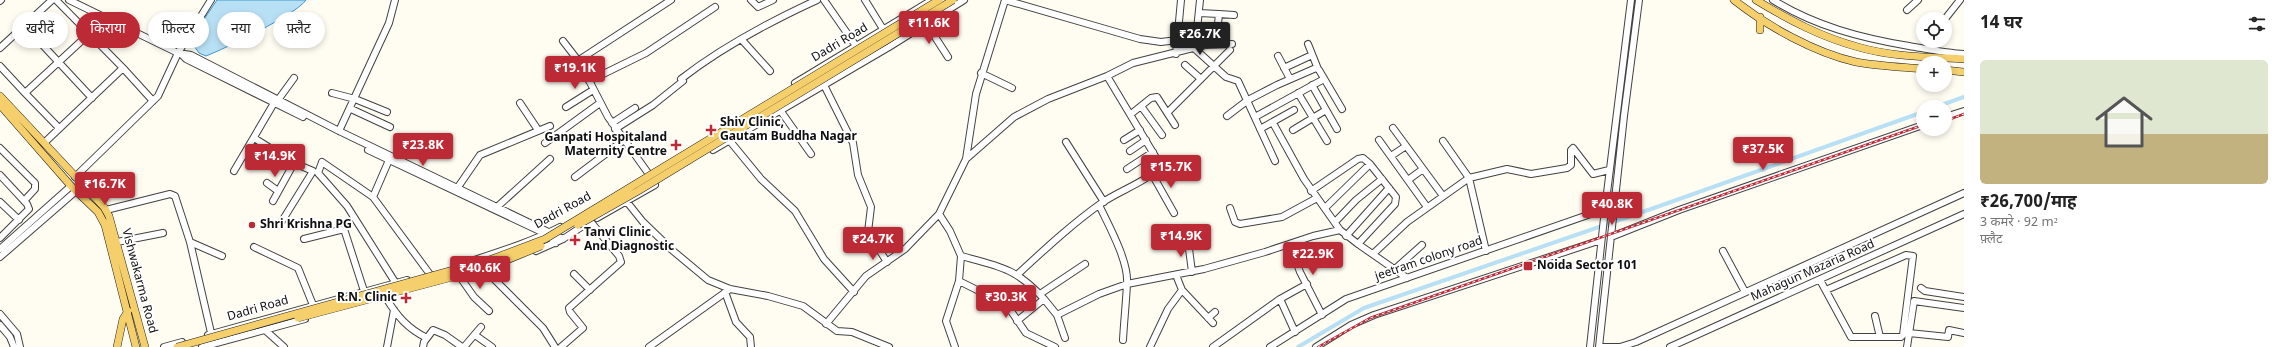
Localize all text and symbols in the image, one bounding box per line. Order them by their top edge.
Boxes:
pin: ₹11.6K [896,11,962,45]
chip: खरीदें [12,12,68,48]
chip: किराया [76,12,140,48]
chip: फ़िल्टर [148,12,209,48]
chip: नया [217,12,265,48]
chip: फ़्लैट [273,12,325,48]
map controls [1916,12,1952,136]
button: locate [1916,12,1952,48]
text: 14 घर [1980,13,2022,35]
icon: filters [2246,13,2268,35]
text: ₹11.6K [908,15,950,32]
street label: Dadri Road [809,20,871,66]
pin: ₹26.7K [1167,22,1233,56]
text: ₹26.7K [1179,26,1221,43]
pin: ₹19.1K [542,56,608,90]
button: + [1916,56,1952,92]
text: ₹19.1K [554,60,596,77]
icon: home [2088,86,2160,158]
button: − [1916,100,1952,136]
place label: Shiv Clinic, Gautam Buddha Nagar [720,115,858,145]
marker: Shiv Clinic, Gautam Buddha Nagar [705,124,717,136]
place label: Ganpati Hospitaland Maternity Centre [545,130,667,160]
pin: ₹23.8K [390,133,456,167]
text: ₹23.8K [402,137,444,154]
pin: ₹37.5K [1730,137,1796,171]
marker: Ganpati Hospitaland Maternity Centre [670,139,682,151]
text: ₹37.5K [1742,141,1784,158]
pin: ₹14.9K [242,144,308,178]
text: ₹14.9K [254,148,296,165]
pin: ₹15.7K [1138,155,1204,189]
text: ₹15.7K [1150,159,1192,176]
pin: ₹16.7K [72,172,138,206]
text: ₹16.7K [84,176,126,193]
street label: Dadri Road [532,189,594,233]
pin: ₹40.8K [1579,192,1645,226]
text: ₹26,700/माह [1980,192,2077,214]
text: ₹40.8K [1591,196,1633,213]
text: 3 कमरे · 92 m² [1980,214,2058,231]
place label: Shri Krishna PG [260,217,352,233]
marker: Shri Krishna PG [247,220,257,230]
pin: ₹14.9K [1148,224,1214,258]
place label: Tanvi Clinic And Diagnostic [584,225,674,255]
street label: Vishwakarma Road [117,227,161,335]
pin: ₹24.7K [840,227,906,261]
text: ₹14.9K [1160,228,1202,245]
text: ₹24.7K [852,231,894,248]
text: फ़्लैट [1980,231,2003,248]
street label: jeetram colony road [1372,233,1485,285]
marker: Tanvi Clinic And Diagnostic [569,234,581,246]
street label: Mahagun Mazaria Road [1749,236,1877,306]
pin: ₹22.9K [1280,242,1346,276]
text: ₹22.9K [1292,246,1334,263]
pin: ₹40.6K [447,256,513,290]
place label: Noida Sector 101 [1537,258,1637,274]
text: ₹40.6K [459,260,501,277]
marker: Noida Sector 101 [1522,260,1534,272]
pin: ₹30.3K [973,285,1039,319]
text: ₹30.3K [985,289,1027,306]
place label: R.N. Clinic [337,290,397,306]
marker: R.N. Clinic [400,292,412,304]
street label: Dadri Road [226,293,290,325]

